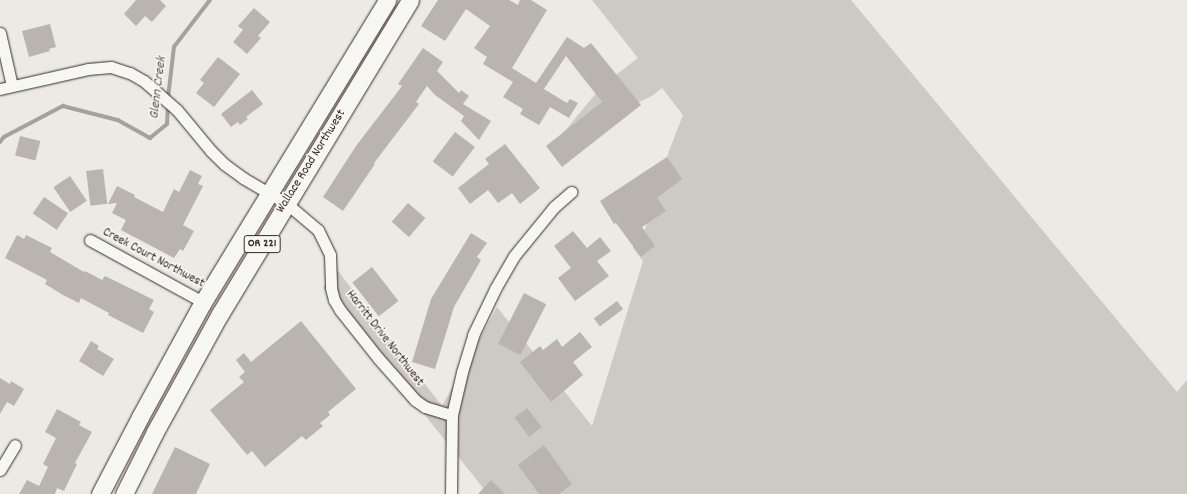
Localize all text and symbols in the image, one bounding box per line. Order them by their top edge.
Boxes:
water label: Glenn Creek [146,56,170,120]
street label: Wallace Road Northwest [274,107,350,217]
street label: Creek Court Northwest [99,225,207,293]
road number: OR 221 [243,234,281,254]
street label: Harritt Drive Northwest [342,288,426,390]

